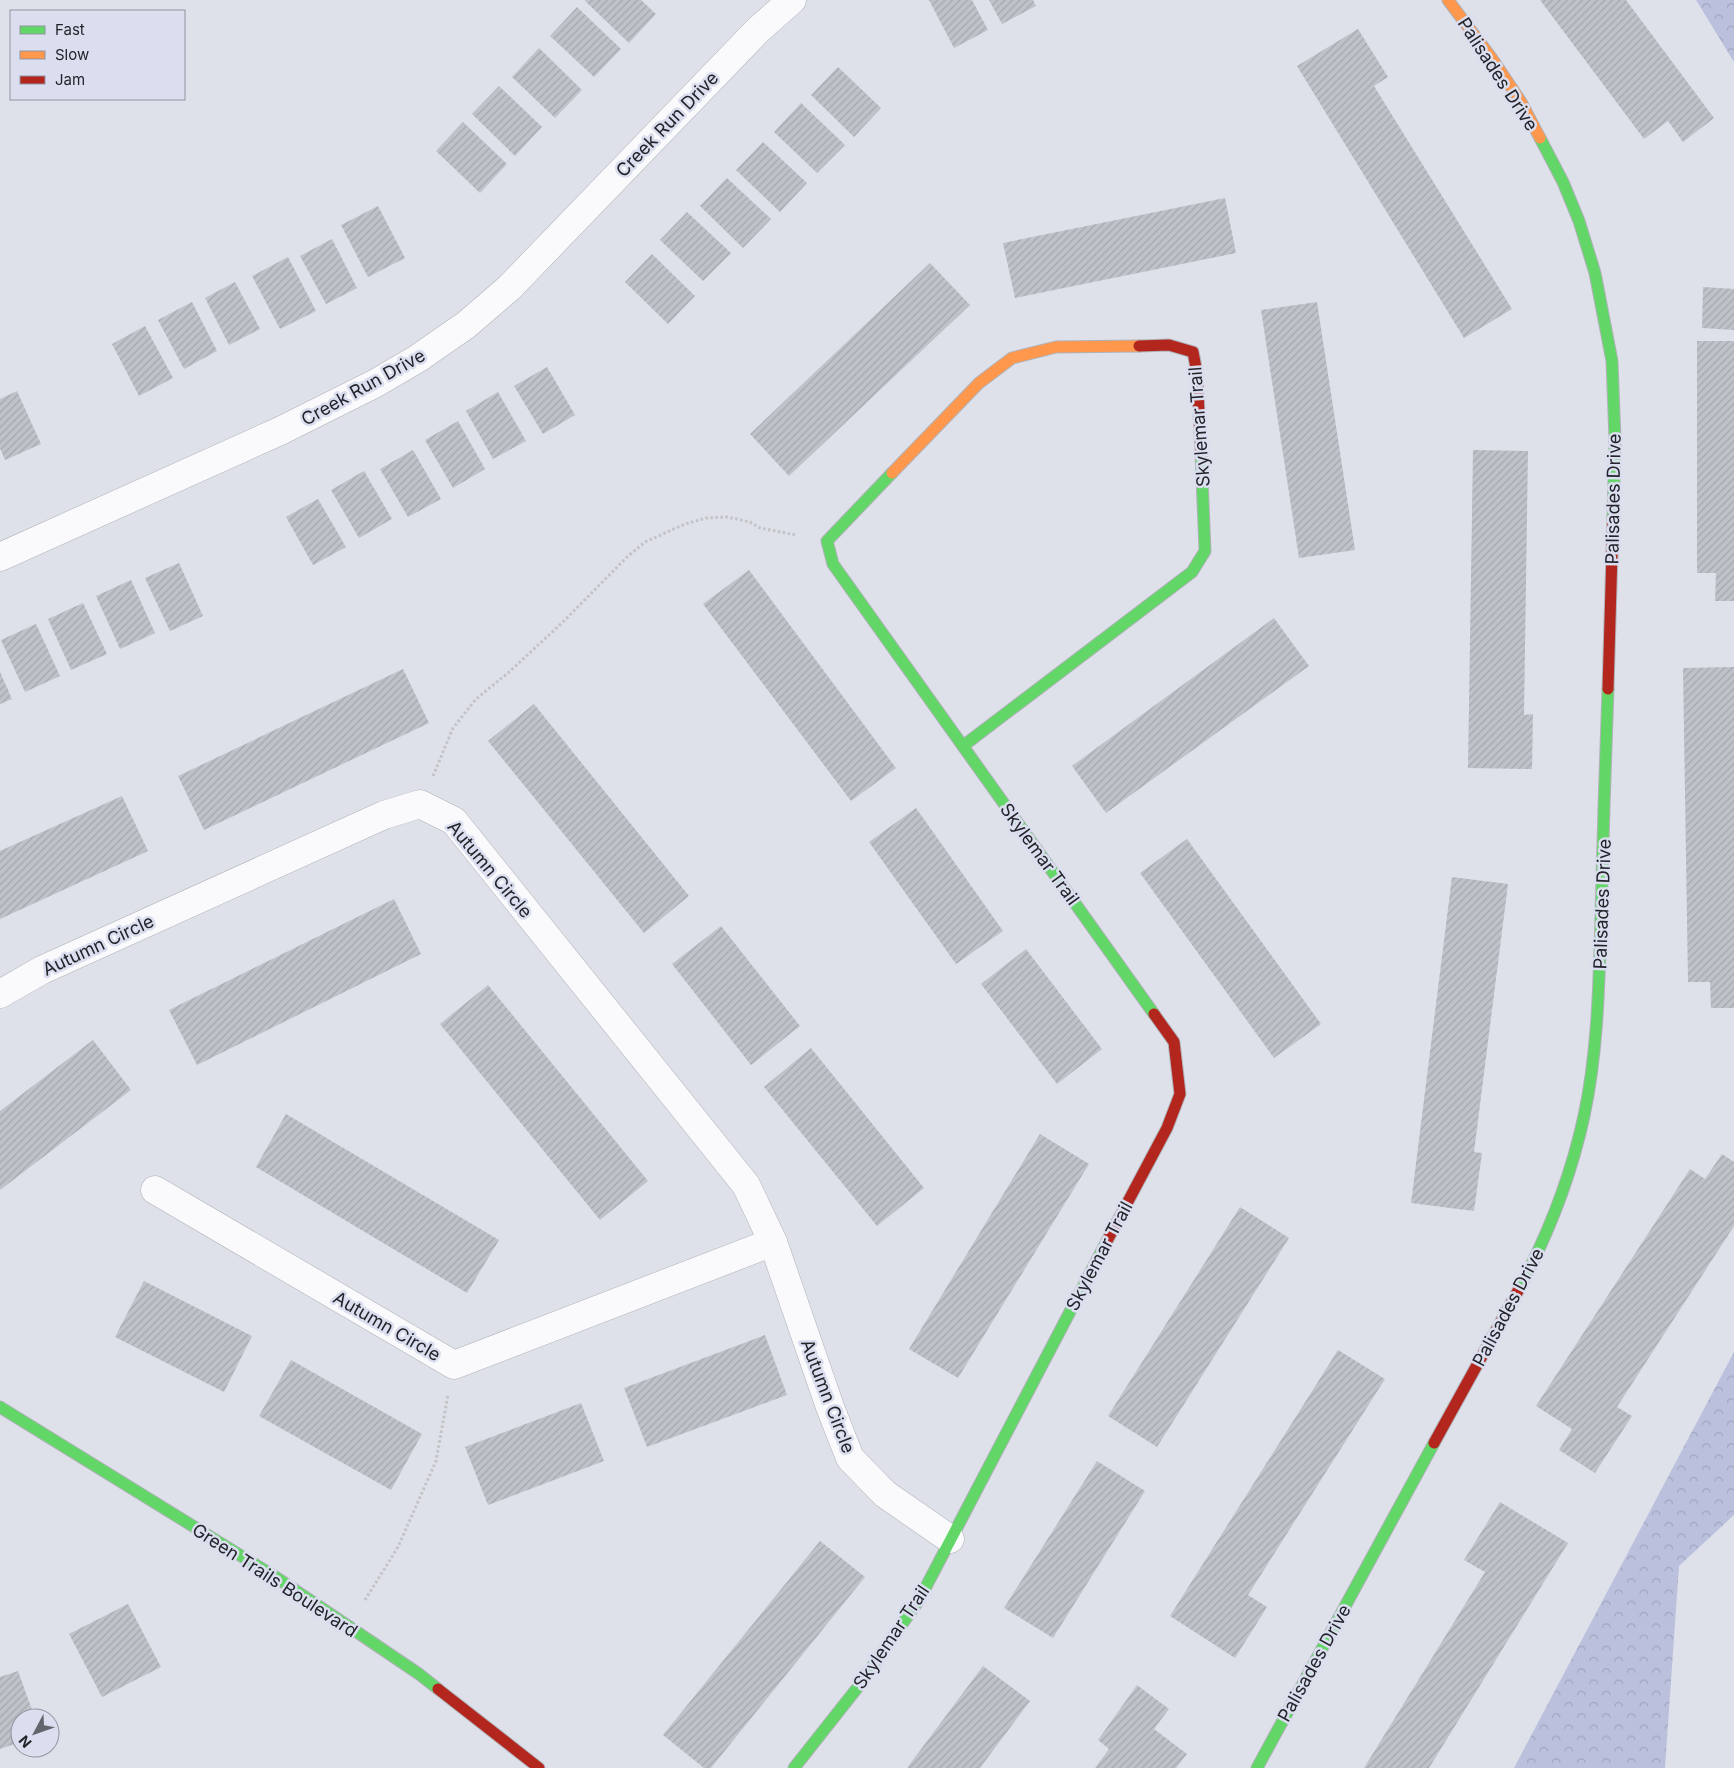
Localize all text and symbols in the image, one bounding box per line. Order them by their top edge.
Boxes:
legend [10,10,185,100]
street label: Palisades Drive [1454,13,1542,135]
text: Fast [55,20,85,39]
text: Slow [55,45,89,64]
street label: Creek Run Drive [611,67,723,181]
text: Jam [55,70,85,89]
street label: Creek Run Drive [297,344,429,430]
street label: Skylemar Trail [1184,366,1214,488]
street label: Palisades Drive [1601,433,1625,565]
street label: Skylemar Trail [996,799,1084,909]
street label: Autumn Circle [443,816,537,922]
street label: Palisades Drive [1589,838,1615,970]
street label: Autumn Circle [39,910,157,980]
street label: Skylemar Trail [1061,1198,1137,1314]
street label: Palisades Drive [1468,1244,1548,1370]
street label: Autumn Circle [330,1287,444,1365]
street label: Autumn Circle [797,1336,859,1456]
street label: Green Trails Boulevard [188,1519,362,1641]
street label: Skylemar Trail [849,1581,933,1693]
street label: Palisades Drive [1273,1601,1355,1725]
north arrow [10,1708,60,1758]
text: N [15,1732,35,1751]

